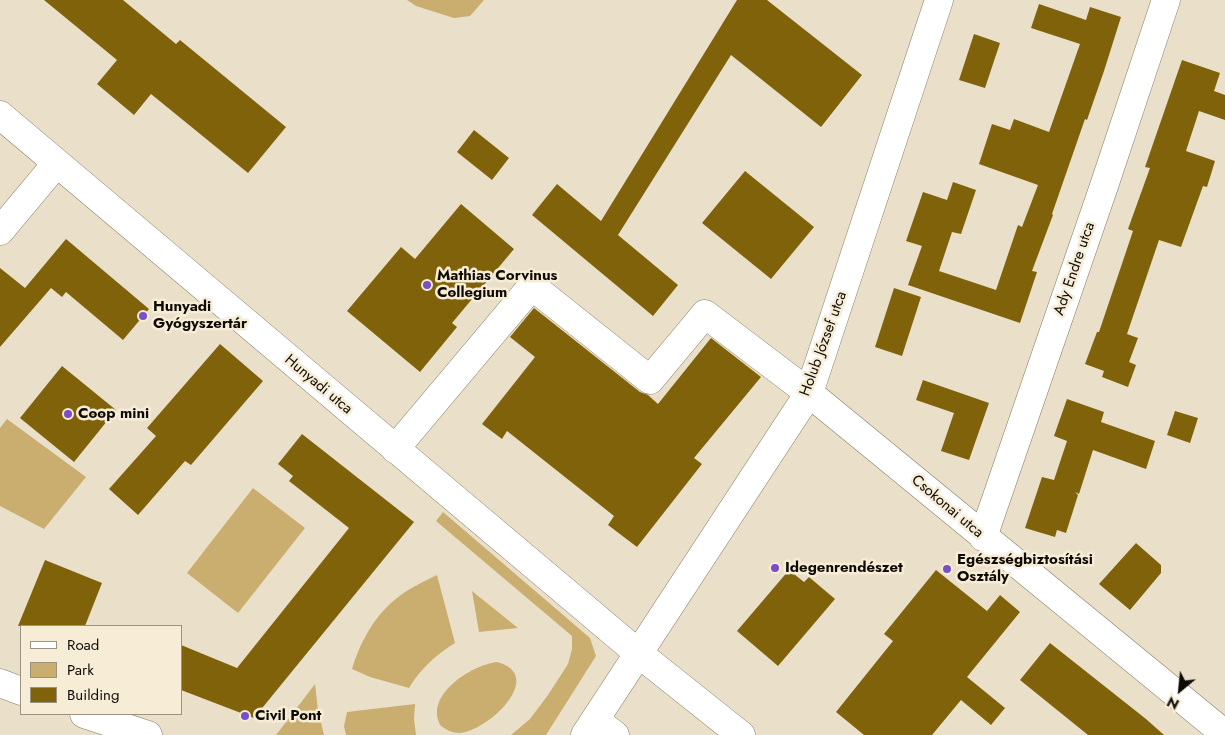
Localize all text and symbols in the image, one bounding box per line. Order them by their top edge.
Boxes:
street label: Ady Endre utca [1051,220,1099,318]
place label: Mathias Corvinus Collegium [437,267,557,302]
marker: Mathias Corvinus Collegium [421,279,433,291]
street label: Holub József utca [797,289,851,399]
place label: Hunyadi Gyógyszertár [153,298,247,333]
marker: Hunyadi Gyógyszertár [137,310,149,322]
street label: Hunyadi utca [280,351,356,419]
place label: Coop mini [78,405,149,423]
marker: Coop mini [62,408,74,420]
street label: Csokonai utca [907,472,987,542]
place label: Egészségbiztosítási Osztály [957,551,1093,586]
place label: Idegenrendészet [785,559,903,577]
marker: Idegenrendészet [769,562,781,574]
marker: Egészségbiztosítási Osztály [941,563,953,575]
legend [20,625,182,715]
text: Road [67,634,99,656]
text: Park [67,659,94,681]
north arrow [1155,665,1205,715]
text: Building [67,684,119,706]
text: N [1163,692,1183,715]
place label: Civil Pont [255,707,321,725]
marker: Civil Pont [239,710,251,722]

